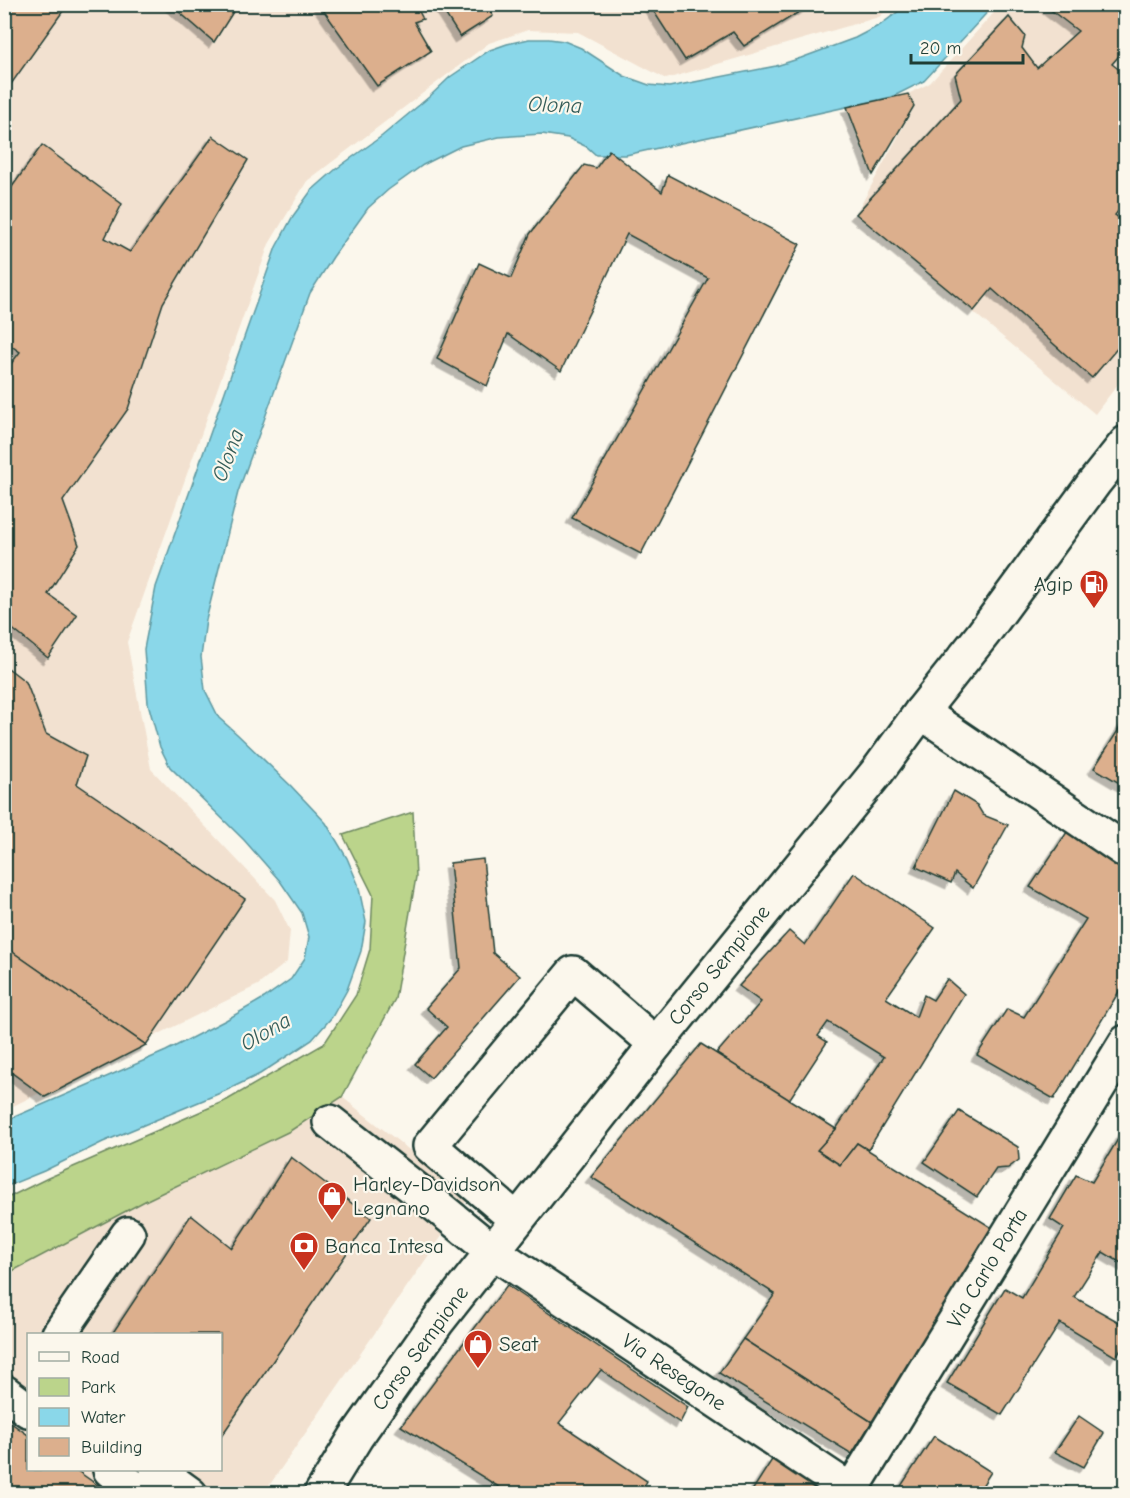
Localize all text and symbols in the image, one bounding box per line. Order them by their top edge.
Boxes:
scale bar [911,27,1024,65]
text: 20 m [920,38,961,59]
water label: Olona [528,91,582,119]
water label: Olona [206,426,249,485]
fuel station icon: Agip [1078,568,1110,610]
place label: Agip [1034,572,1073,596]
street label: Corso Sempione [663,900,775,1030]
water label: Olona [236,1007,295,1057]
place label: Harley-Davidson Legnano [353,1172,500,1220]
shop icon: Harley-Davidson Legnano [316,1180,348,1222]
street label: Via Carlo Porta [942,1204,1032,1332]
bank icon: Banca Intesa [288,1230,320,1272]
place label: Banca Intesa [325,1234,444,1258]
street label: Corso Sempione [367,1281,473,1415]
shop icon: Seat [462,1328,494,1370]
street label: Via Resegone [617,1328,731,1416]
place label: Seat [499,1332,539,1356]
legend [27,1333,222,1471]
text: Road [81,1347,120,1368]
text: Park [81,1377,116,1398]
text: Water [81,1407,126,1428]
text: Building [81,1437,143,1458]

